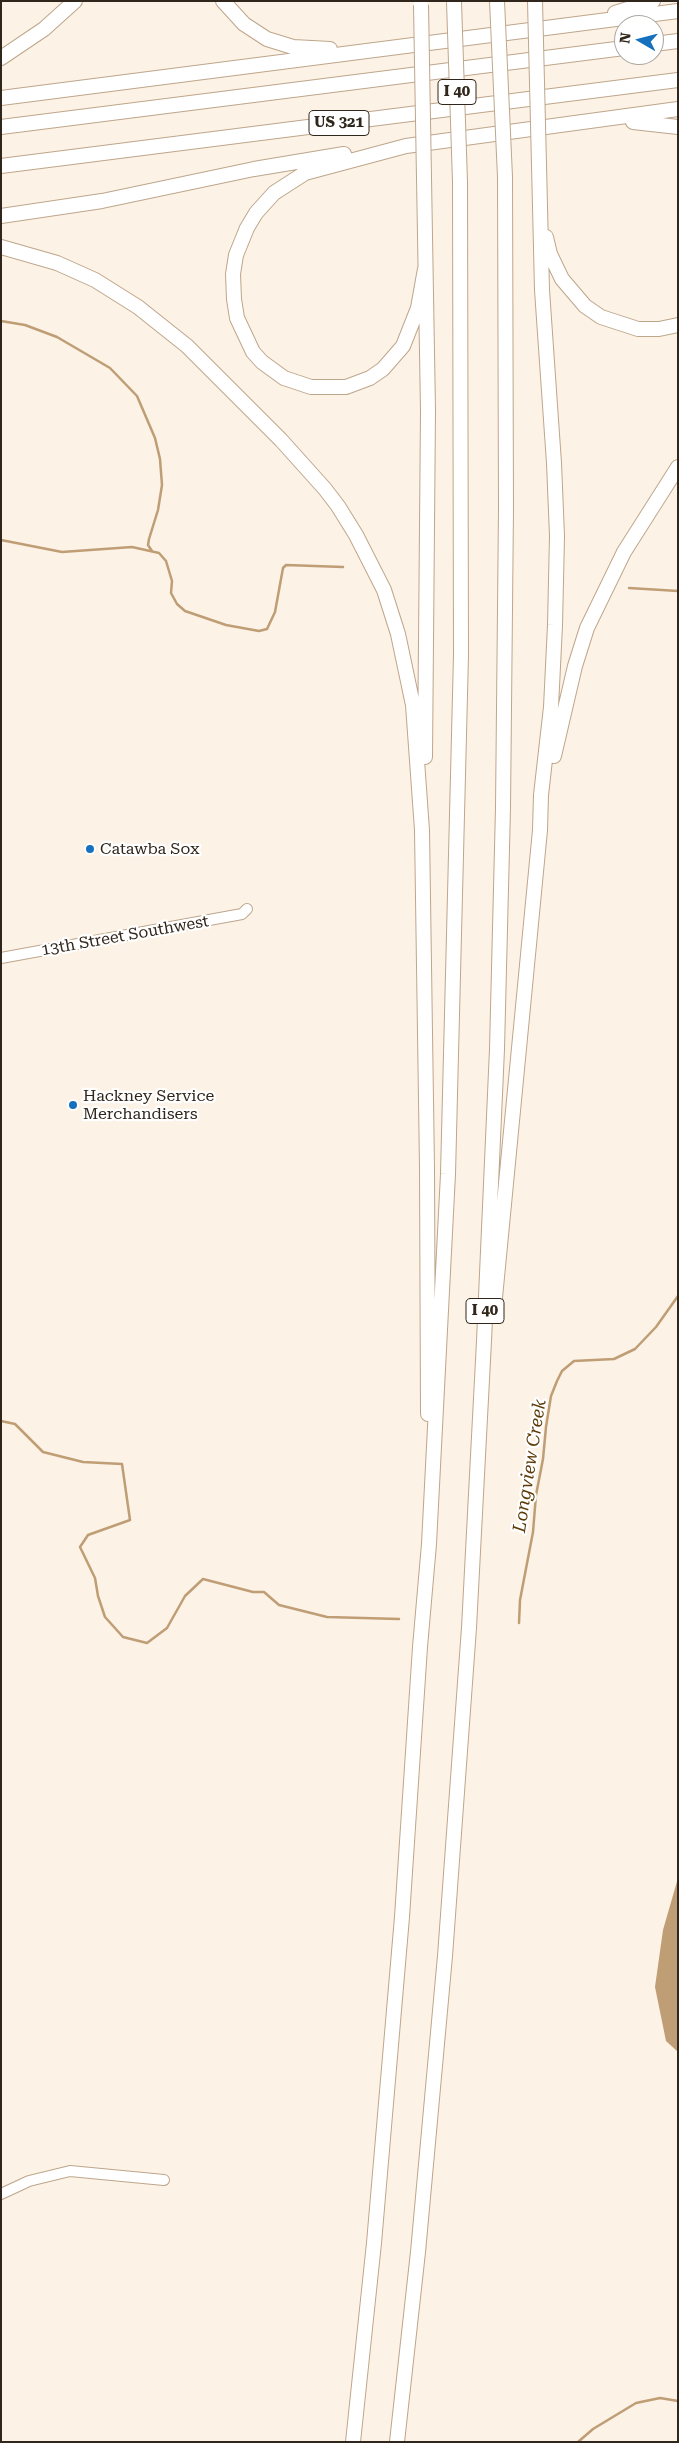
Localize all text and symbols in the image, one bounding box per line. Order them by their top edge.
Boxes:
north arrow [614,15,664,65]
text: N [616,32,634,45]
road number: I 40 [438,80,476,104]
road number: US 321 [309,110,369,136]
place label: Catawba Sox [100,839,199,859]
marker: Catawba Sox [84,843,96,855]
street label: 13th Street Southwest [40,912,210,960]
place label: Hackney Service Merchandisers [83,1086,214,1124]
marker: Hackney Service Merchandisers [67,1099,79,1111]
road number: I 40 [466,1298,504,1324]
water label: Longview Creek [509,1398,551,1534]

